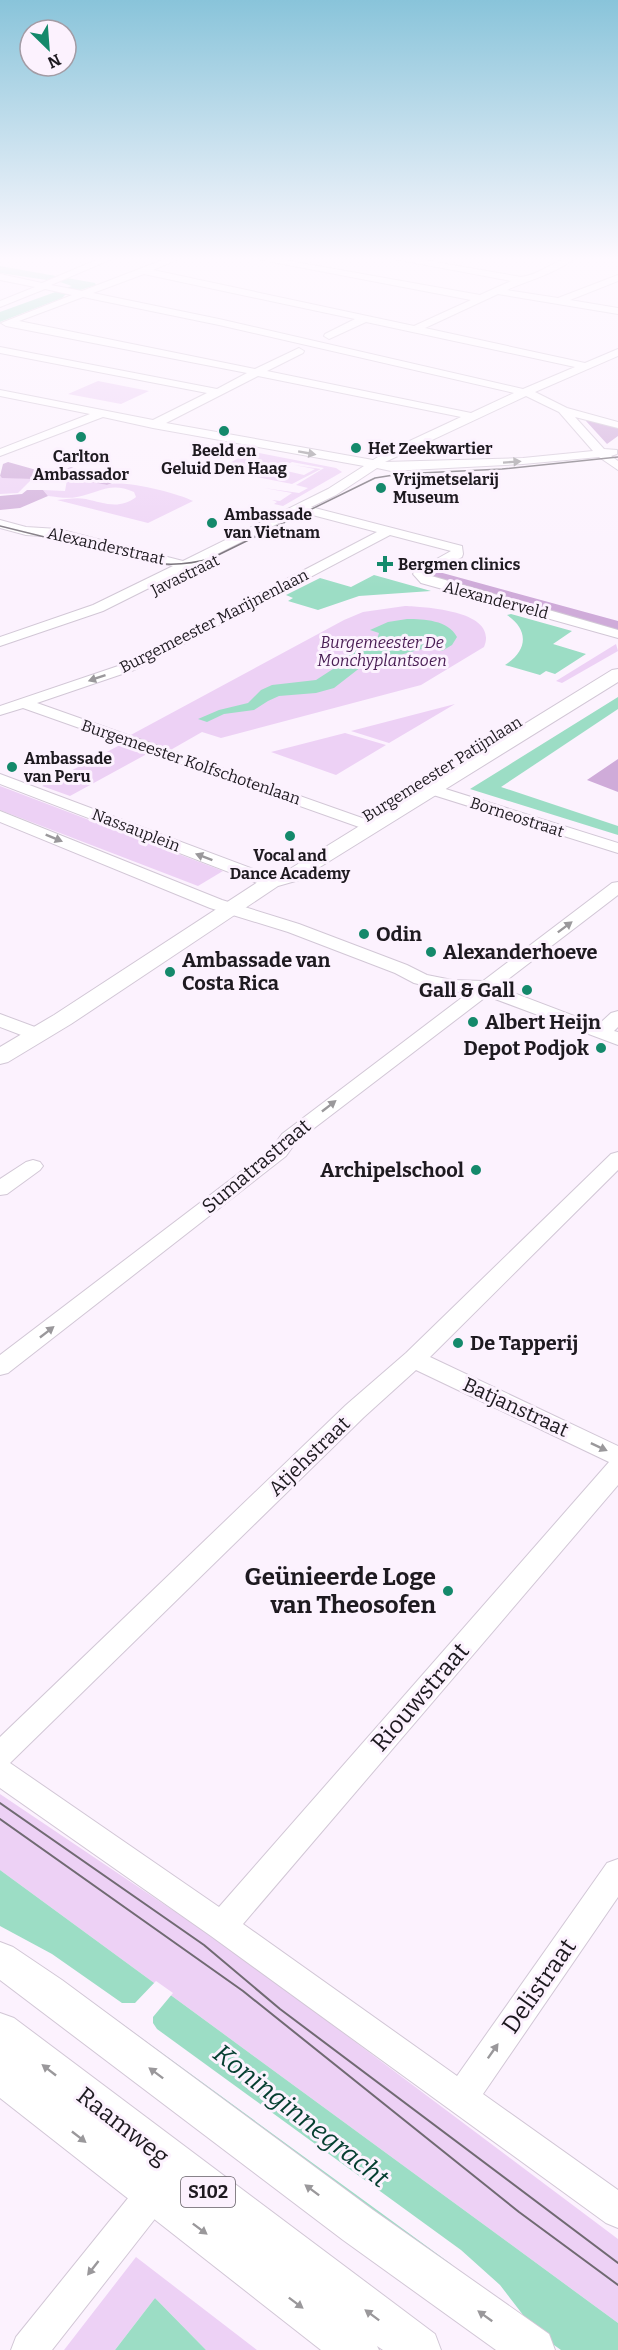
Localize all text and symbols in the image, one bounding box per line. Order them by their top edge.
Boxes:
north arrow [18,18,78,78]
text: N [45,50,64,72]
marker: Beeld en Geluid Den Haag [217,424,231,438]
marker: Carlton Ambassador [74,430,88,444]
place label: Het Zeekwartier [368,439,493,458]
place label: Beeld en Geluid Den Haag [161,441,287,478]
marker: Het Zeekwartier [349,441,363,455]
place label: Carlton Ambassador [33,447,130,484]
one-way arrow [298,449,317,458]
one-way arrow [503,457,522,467]
place label: Vrijmetselarij Museum [393,470,499,507]
marker: Vrijmetselarij Museum [374,481,388,495]
place label: Ambassade van Vietnam [223,505,321,542]
marker: Ambassade van Vietnam [205,516,219,530]
street label: Alexanderstraat [46,523,167,569]
street label: Javastraat [147,550,222,600]
marker: Bergmen clinics [376,555,394,573]
place label: Bergmen clinics [398,555,520,574]
street label: Burgemeester Marijnenlaan [117,565,311,677]
street label: Alexanderveld [442,577,551,623]
park label: Burgemeester De Monchyplantsoen [317,633,447,670]
one-way arrow [88,674,106,684]
street label: Burgemeester Patijnlaan [359,712,525,826]
street label: Burgemeester Kolfschotenlaan [79,716,303,808]
place label: Ambassade van Peru [23,749,112,786]
marker: Ambassade van Peru [5,760,19,774]
street label: Borneostraat [468,793,567,841]
street label: Nassauplein [89,804,183,856]
marker: Vocal and Dance Academy [283,829,297,843]
one-way arrow [45,834,63,843]
place label: Vocal and Dance Academy [230,846,350,883]
one-way arrow [195,851,213,861]
place label: Odin [376,922,422,946]
one-way arrow [558,922,573,934]
marker: Odin [357,927,371,941]
place label: Alexanderhoeve [443,940,598,964]
marker: Alexanderhoeve [424,945,438,959]
place label: Ambassade van Costa Rica [182,948,330,995]
marker: Ambassade van Costa Rica [163,965,177,979]
place label: Gall & Gall [419,978,515,1002]
marker: Gall & Gall [520,983,534,997]
place label: Albert Heijn [485,1010,601,1034]
marker: Albert Heijn [466,1015,480,1029]
place label: Depot Podjok [464,1036,589,1060]
marker: Depot Podjok [594,1041,608,1055]
one-way arrow [322,1100,337,1112]
street label: Sumatrastraat [197,1114,315,1218]
place label: Archipelschool [320,1158,464,1182]
marker: Archipelschool [469,1163,483,1177]
one-way arrow [38,1326,54,1338]
place label: De Tapperij [470,1331,578,1355]
marker: De Tapperij [451,1336,465,1350]
street label: Batjanstraat [459,1372,573,1443]
street label: Atjehstraat [263,1411,355,1501]
one-way arrow [591,1442,608,1451]
place label: Geünieerde Loge van Theosofen [244,1563,437,1619]
marker: Geünieerde Loge van Theosofen [441,1584,455,1598]
street label: Riouwstraat [365,1637,475,1757]
street label: Delistraat [496,1933,582,2039]
water label: Koninginnegracht [207,2038,395,2195]
one-way arrow [487,2043,498,2059]
one-way arrow [42,2064,57,2076]
one-way arrow [148,2068,163,2080]
street label: Raamweg [71,2081,175,2171]
one-way arrow [71,2130,87,2143]
road number: S102 [181,2177,235,2207]
one-way arrow [304,2185,319,2197]
one-way arrow [192,2223,207,2235]
one-way arrow [88,2261,100,2276]
one-way arrow [287,2297,303,2309]
one-way arrow [364,2309,380,2321]
one-way arrow [478,2310,494,2322]

